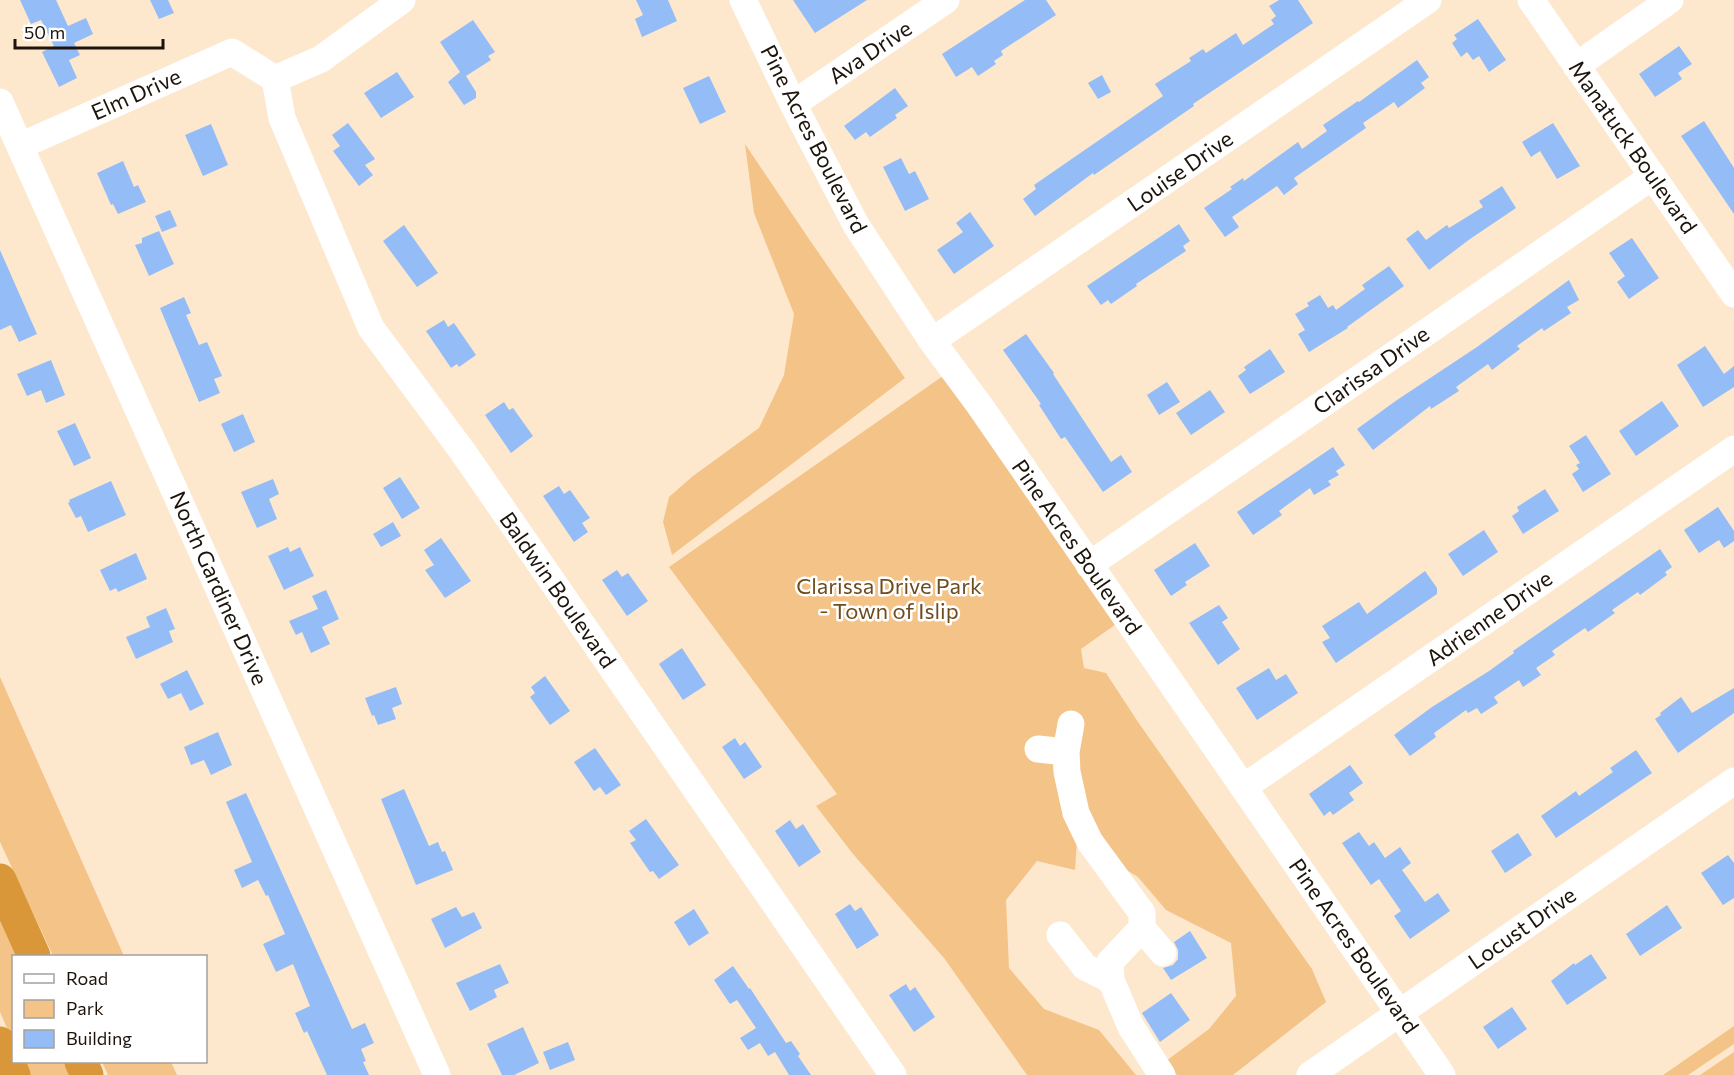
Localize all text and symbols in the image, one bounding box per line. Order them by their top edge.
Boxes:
scale bar [15,12,164,50]
street label: Ava Drive [823,14,916,89]
text: 50 m [24,21,65,43]
street label: Pine Acres Boulevard [755,40,874,238]
street label: Manatuck Boulevard [1564,55,1703,238]
street label: Elm Drive [87,62,185,125]
street label: Louise Drive [1122,124,1238,217]
street label: Clarissa Drive [1307,320,1434,419]
street label: Pine Acres Boulevard [1007,454,1148,640]
street label: North Gardiner Drive [165,487,274,689]
street label: Baldwin Boulevard [494,506,622,673]
street label: Adrienne Drive [1421,564,1557,671]
park label: Clarissa Drive Park - Town of Islip [796,572,982,624]
street label: Pine Acres Boulevard [1284,853,1425,1039]
street label: Locust Drive [1463,881,1581,975]
legend [12,955,207,1063]
text: Road [66,967,108,989]
text: Park [66,997,104,1019]
text: Building [66,1027,132,1049]

